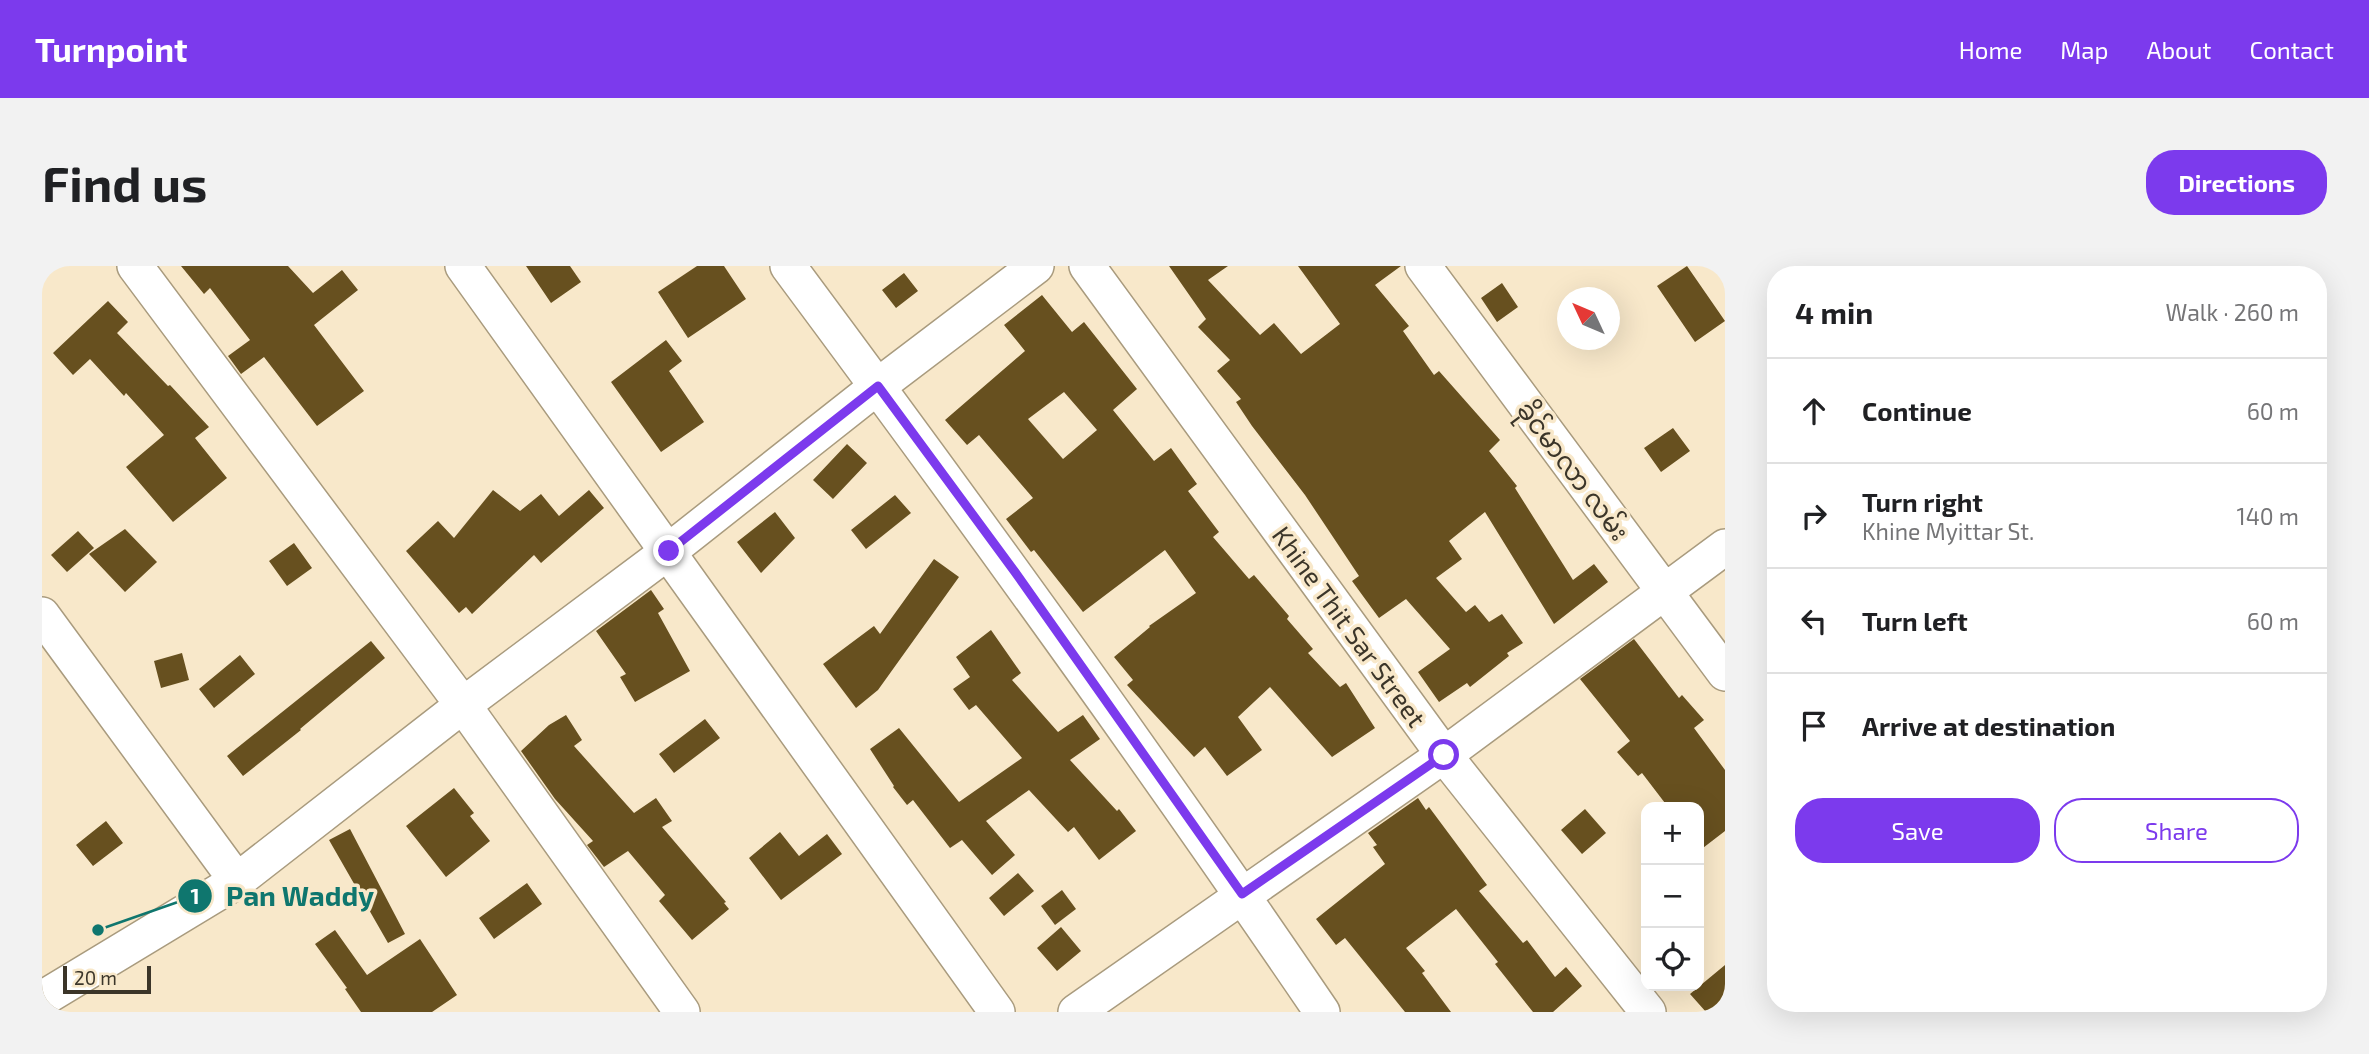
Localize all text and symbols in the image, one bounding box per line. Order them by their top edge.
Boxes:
text: Turnpoint [35,29,188,69]
text: Home [1959,35,2022,64]
text: Map [2060,35,2108,64]
text: About [2146,35,2212,64]
text: Contact [2250,35,2334,64]
button: Directions [2146,150,2327,215]
text: Find us [42,153,207,212]
north arrow [1557,287,1620,350]
text: 4 min [1795,294,1873,330]
text: Walk · 260 m [2166,298,2299,326]
icon: ahead [1795,392,1833,430]
street label: ခိုင်မာလာ လမ်း [1506,394,1637,550]
text: Continue [1862,395,1972,426]
text: 60 m [2247,397,2299,425]
text: Turn right [1862,486,1983,517]
icon: right [1795,497,1833,535]
text: 140 m [2237,502,2299,530]
text: Khine Myittar St. [1862,517,2034,545]
street label: Khine Thit Sar Street [1267,520,1433,732]
route end [653,535,684,566]
icon: left [1795,602,1833,640]
text: Turn left [1862,605,1968,636]
text: 60 m [2247,607,2299,635]
icon: arrive [1795,707,1833,745]
text: Arrive at destination [1862,710,2115,741]
route start [1428,739,1459,770]
button: Save [1795,798,2040,863]
button: Share [2054,798,2299,863]
map controls [1641,802,1704,991]
button: + [1641,802,1704,865]
button: − [1641,865,1704,928]
callout: Pan Waddy [177,872,388,921]
text: Pan Waddy [226,878,374,912]
text: 1 [190,883,200,908]
button: locate [1641,928,1704,991]
scale bar [63,963,150,995]
text: 20 m [74,966,117,989]

